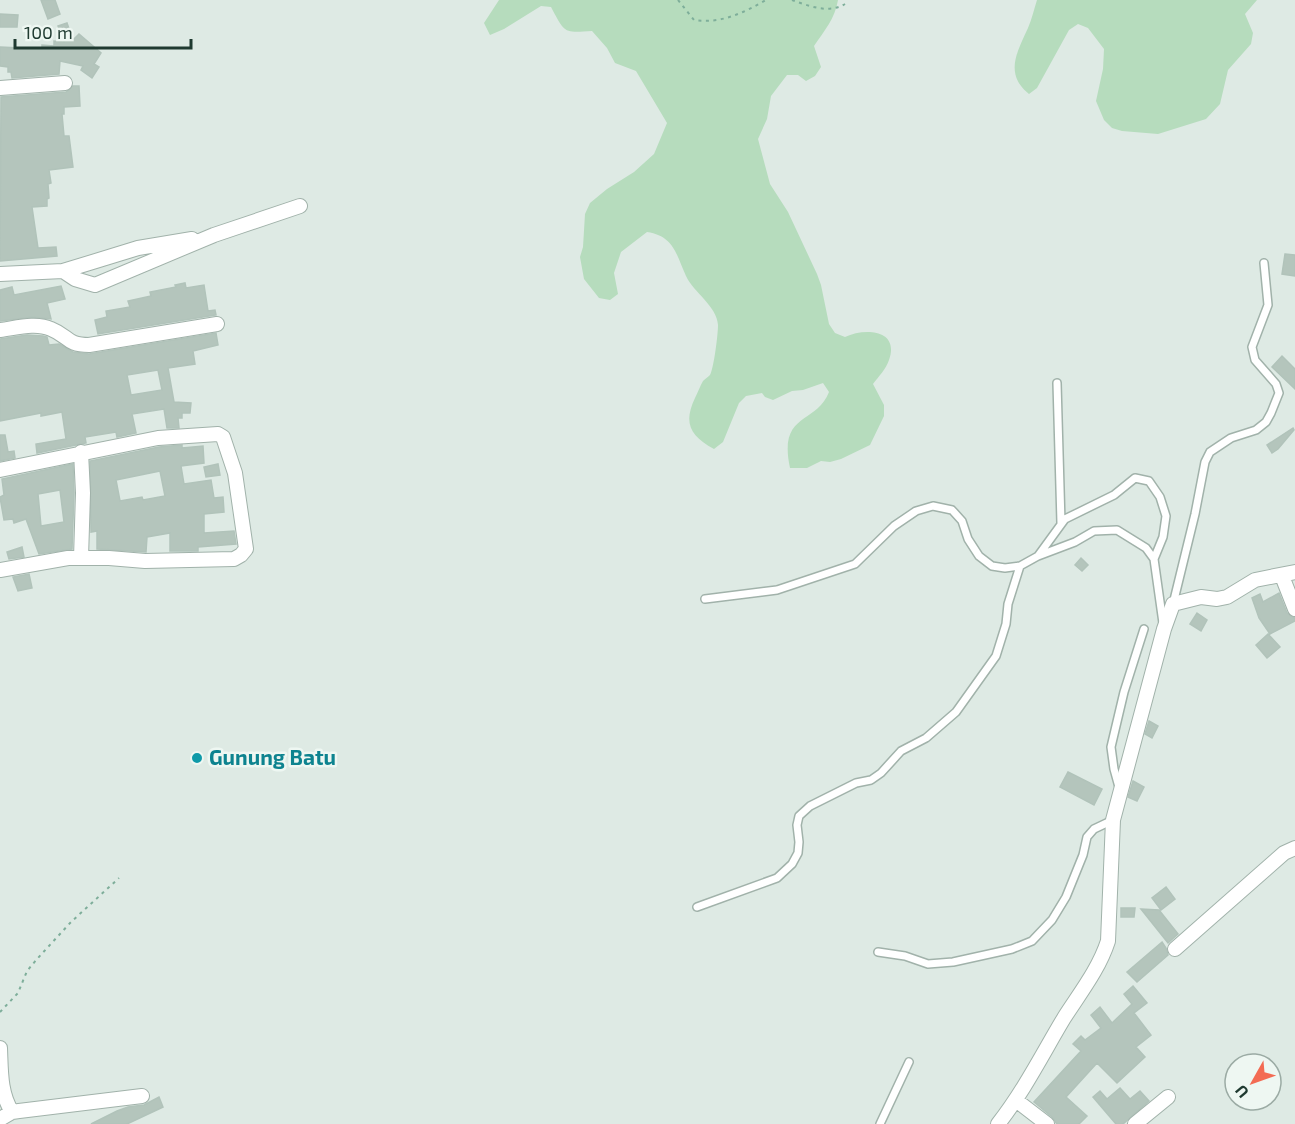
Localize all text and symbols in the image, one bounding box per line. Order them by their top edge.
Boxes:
scale bar [15,12,190,50]
text: 100 m [24,21,73,43]
place label: Gunung Batu [209,744,336,769]
marker: Gunung Batu [190,751,204,765]
north arrow [1223,1052,1283,1112]
text: U [1230,1082,1252,1102]

